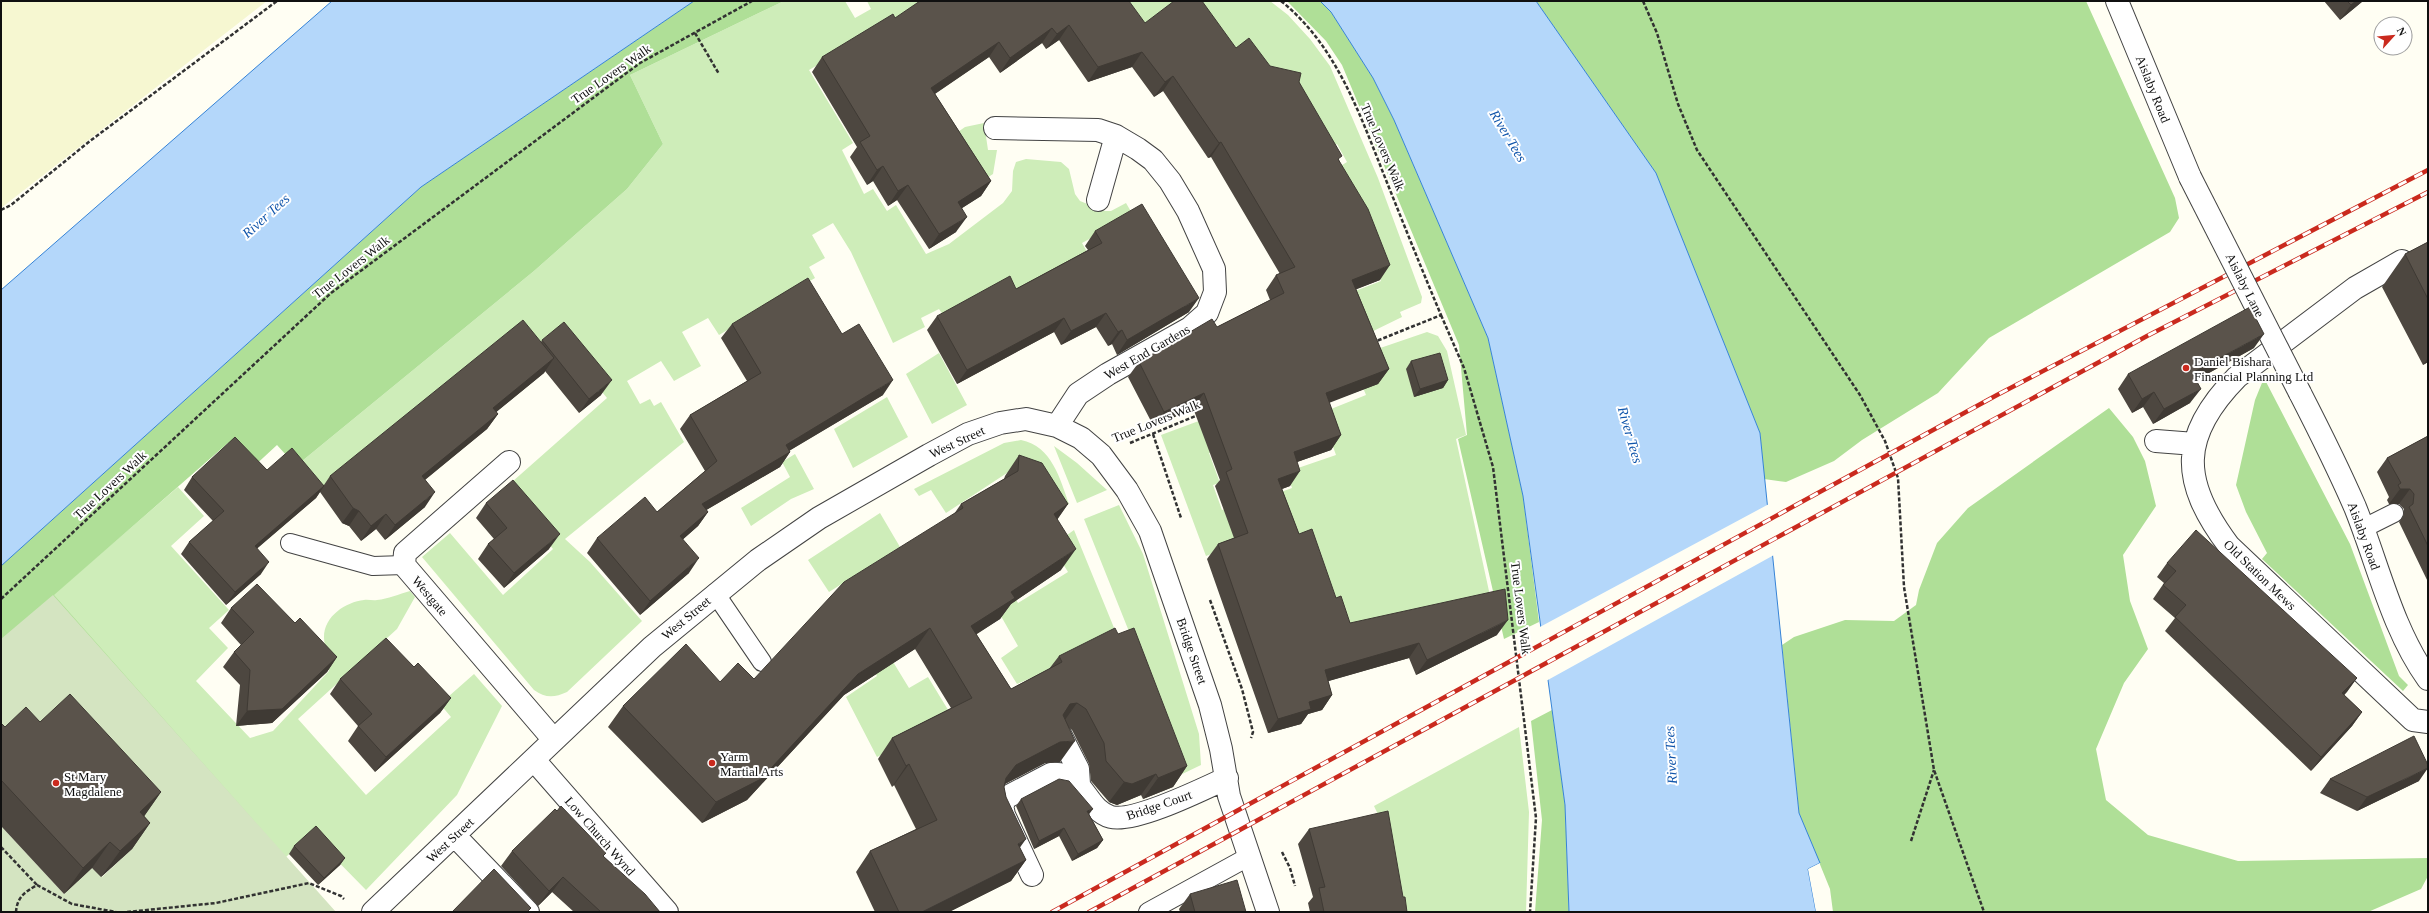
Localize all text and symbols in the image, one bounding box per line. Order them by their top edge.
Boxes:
north arrow [2373,16,2413,56]
text: N [2395,25,2409,38]
street label: True Lovers Walk [568,41,654,107]
street label: Aislaby Road [2133,53,2173,125]
street label: True Lovers Walk [1358,101,1408,193]
water label: River Tees [1486,106,1530,165]
water label: River Tees [239,191,293,242]
street label: True Lovers Walk [310,232,393,302]
street label: Aislaby Lane [2223,251,2268,320]
street label: West End Gardens [1101,321,1193,383]
place label: Daniel Bishara Financial Planning Ltd [2194,354,2314,384]
marker: Daniel Bishara Financial Planning Ltd [2181,363,2191,373]
street label: True Lovers Walk [1110,396,1203,445]
water label: River Tees [1614,404,1645,466]
street label: West Street [927,423,987,461]
street label: True Lovers Walk [71,447,150,522]
street label: Aislaby Road [2345,500,2383,572]
street label: Old Station Mews [2221,537,2299,613]
street label: True Lovers Walk [1508,561,1534,656]
street label: Westgate [409,573,451,619]
street label: West Street [658,593,714,643]
street label: Bridge Street [1174,616,1210,686]
water label: River Tees [1662,725,1680,785]
place label: Yarm Martial Arts [720,749,783,779]
marker: Yarm Martial Arts [707,758,717,768]
place label: St Mary Magdalene [64,769,122,799]
marker: St Mary Magdalene [51,778,61,788]
street label: Bridge Court [1124,787,1194,823]
street label: Low Church Wynd [562,794,639,879]
street label: West Street [423,814,477,866]

